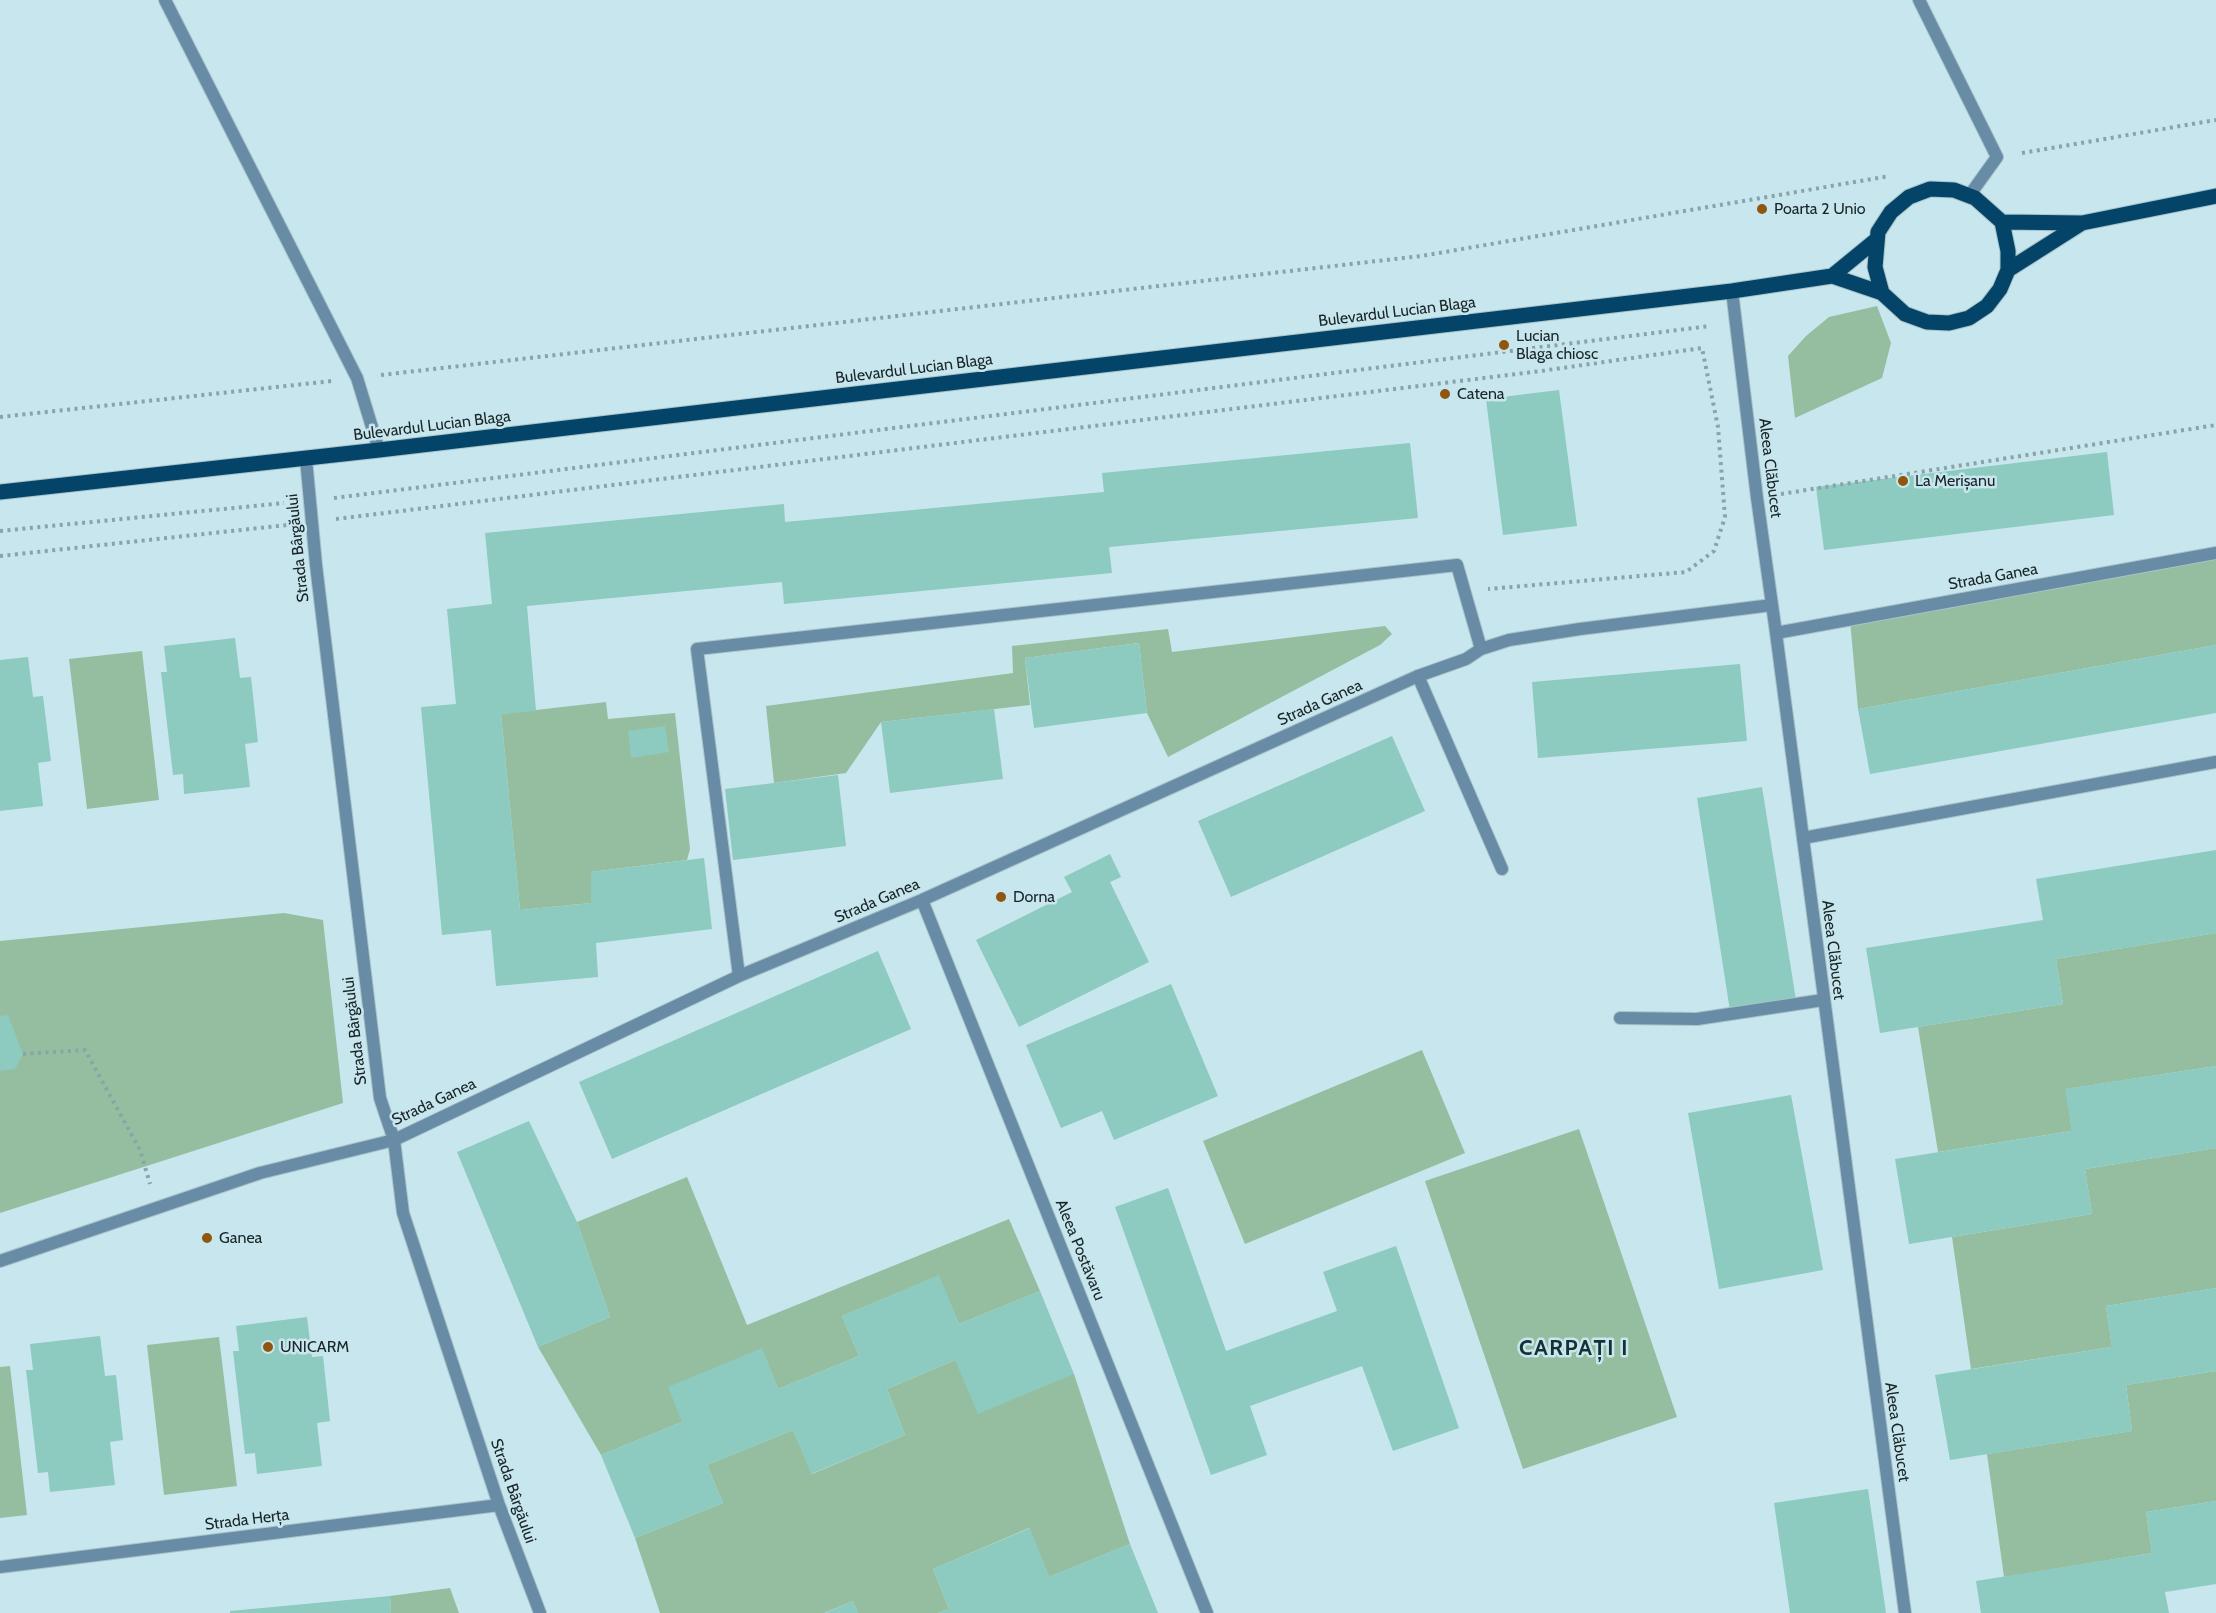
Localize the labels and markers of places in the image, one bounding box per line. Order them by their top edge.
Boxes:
place label: Poarta 2 Unio [1774,199,1866,219]
marker: Poarta 2 Unio [1755,202,1769,216]
place label: Lucian Blaga chiosc [1516,326,1598,364]
marker: Lucian Blaga chiosc [1497,338,1511,352]
place label: Catena [1457,384,1505,404]
marker: Catena [1438,387,1452,401]
place label: La Merișanu [1915,471,1995,491]
marker: La Merișanu [1896,474,1910,488]
place label: Dorna [1013,887,1055,907]
marker: Dorna [994,890,1008,904]
place label: Ganea [219,1228,262,1248]
marker: Ganea [200,1231,214,1245]
place label: UNICARM [280,1337,349,1357]
marker: UNICARM [261,1340,275,1354]

